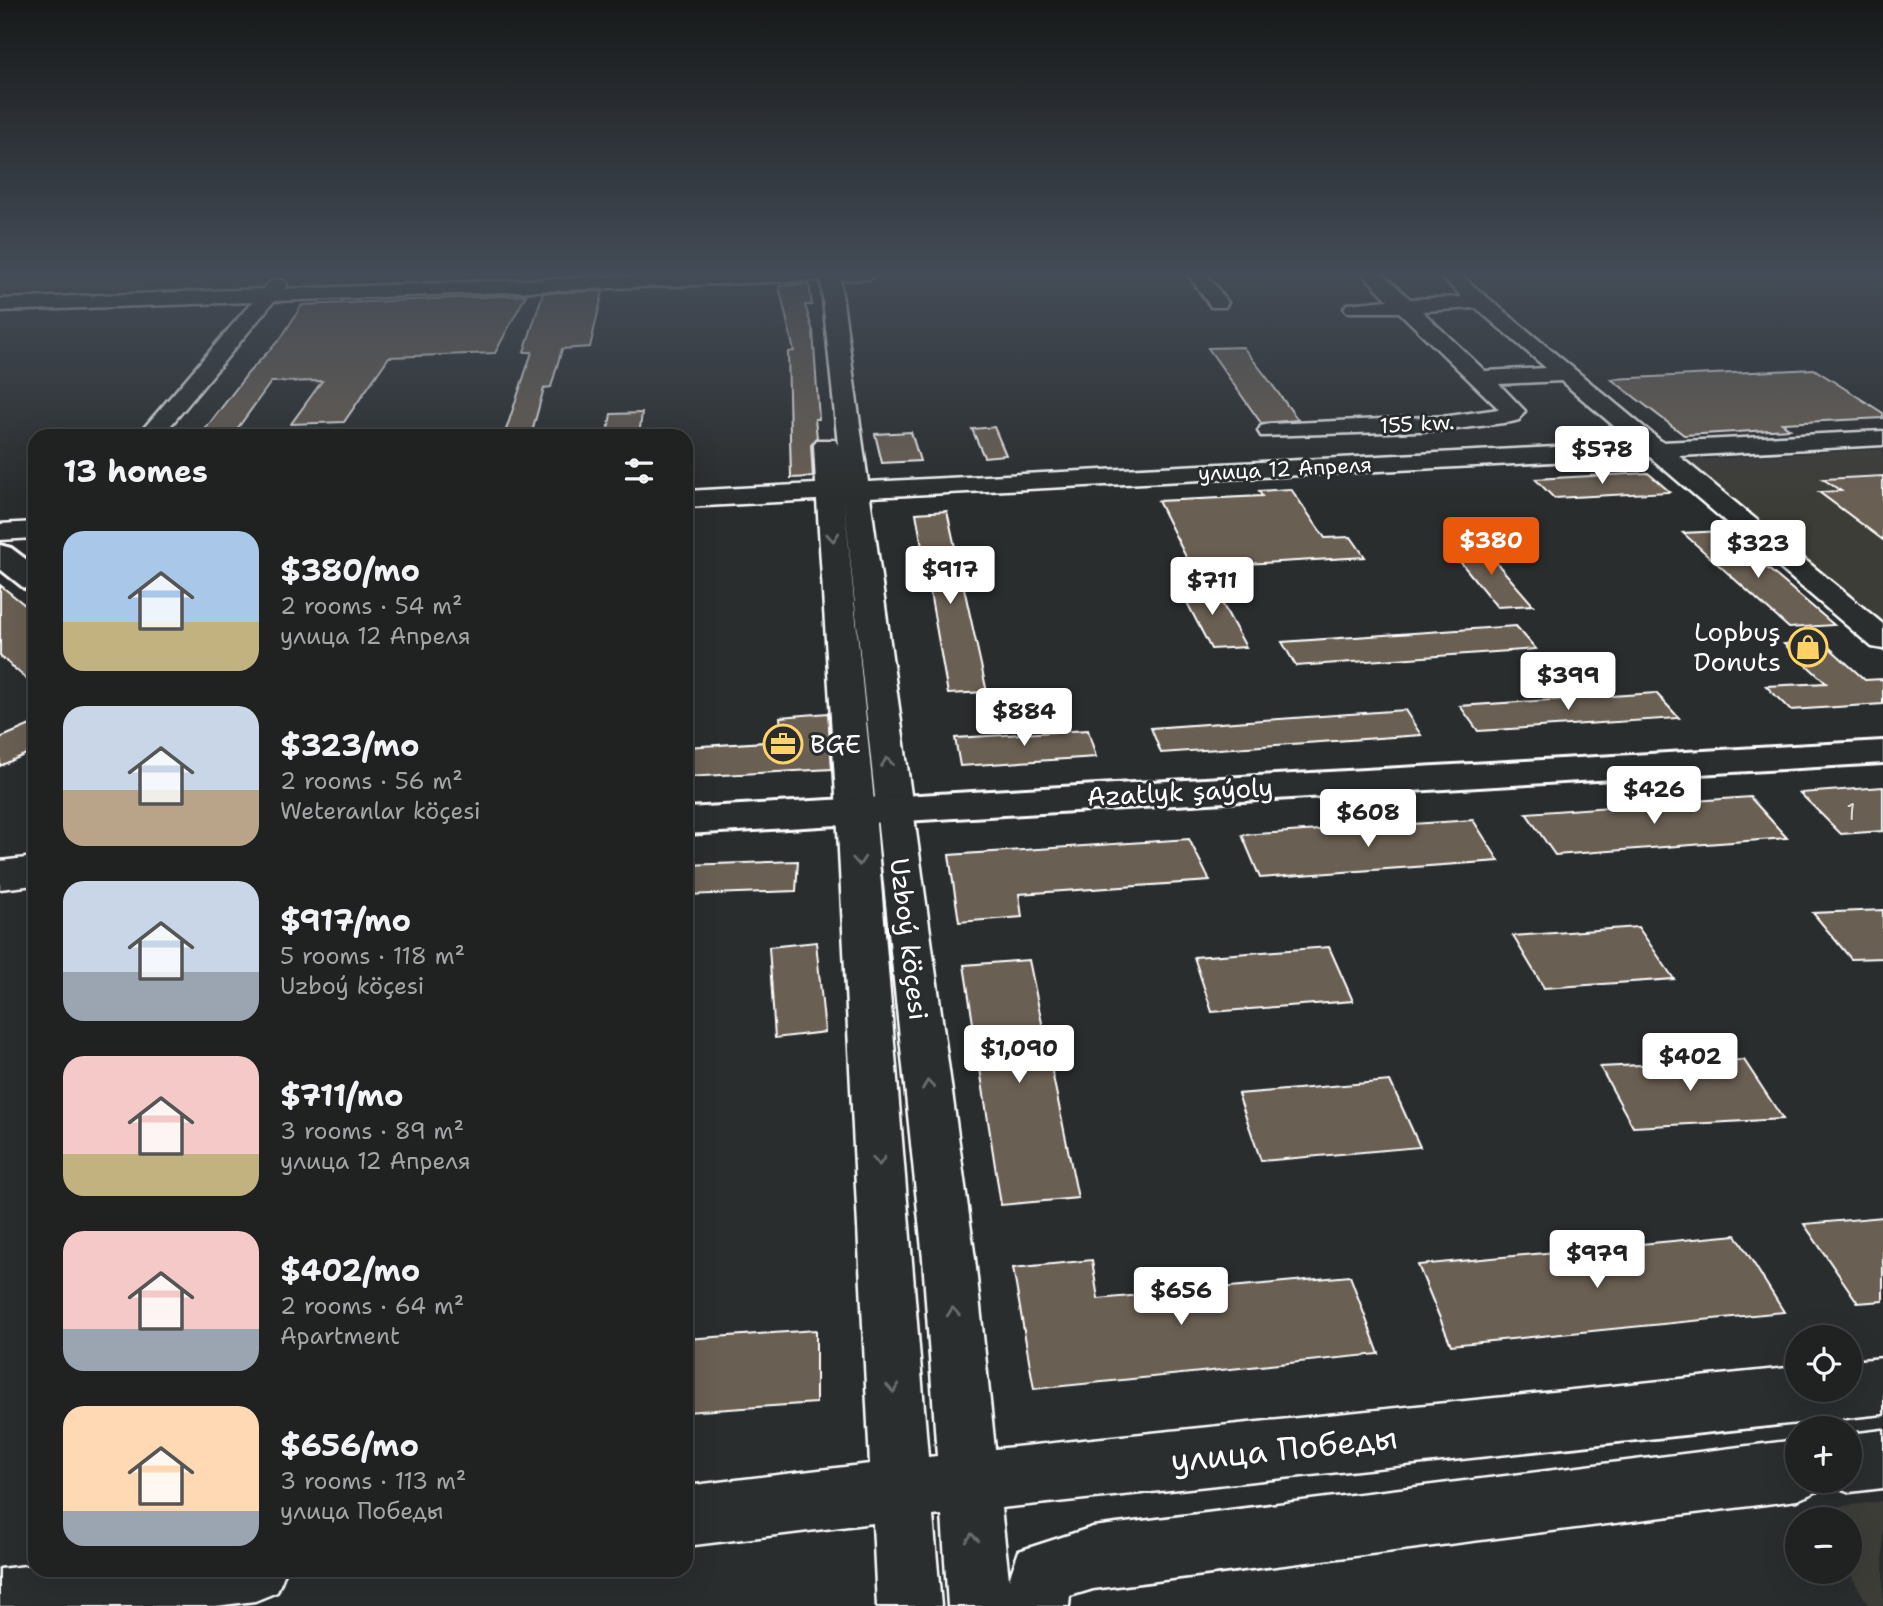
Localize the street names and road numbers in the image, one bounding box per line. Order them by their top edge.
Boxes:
street label: 155 kw. [1379,408,1455,440]
street label: улица 12 Апреля [1197,450,1373,488]
street label: Azatlyk şaýoly [1086,769,1274,814]
street label: Uzboý köçesi [882,856,937,1022]
street label: улица Победы [1169,1415,1399,1482]

